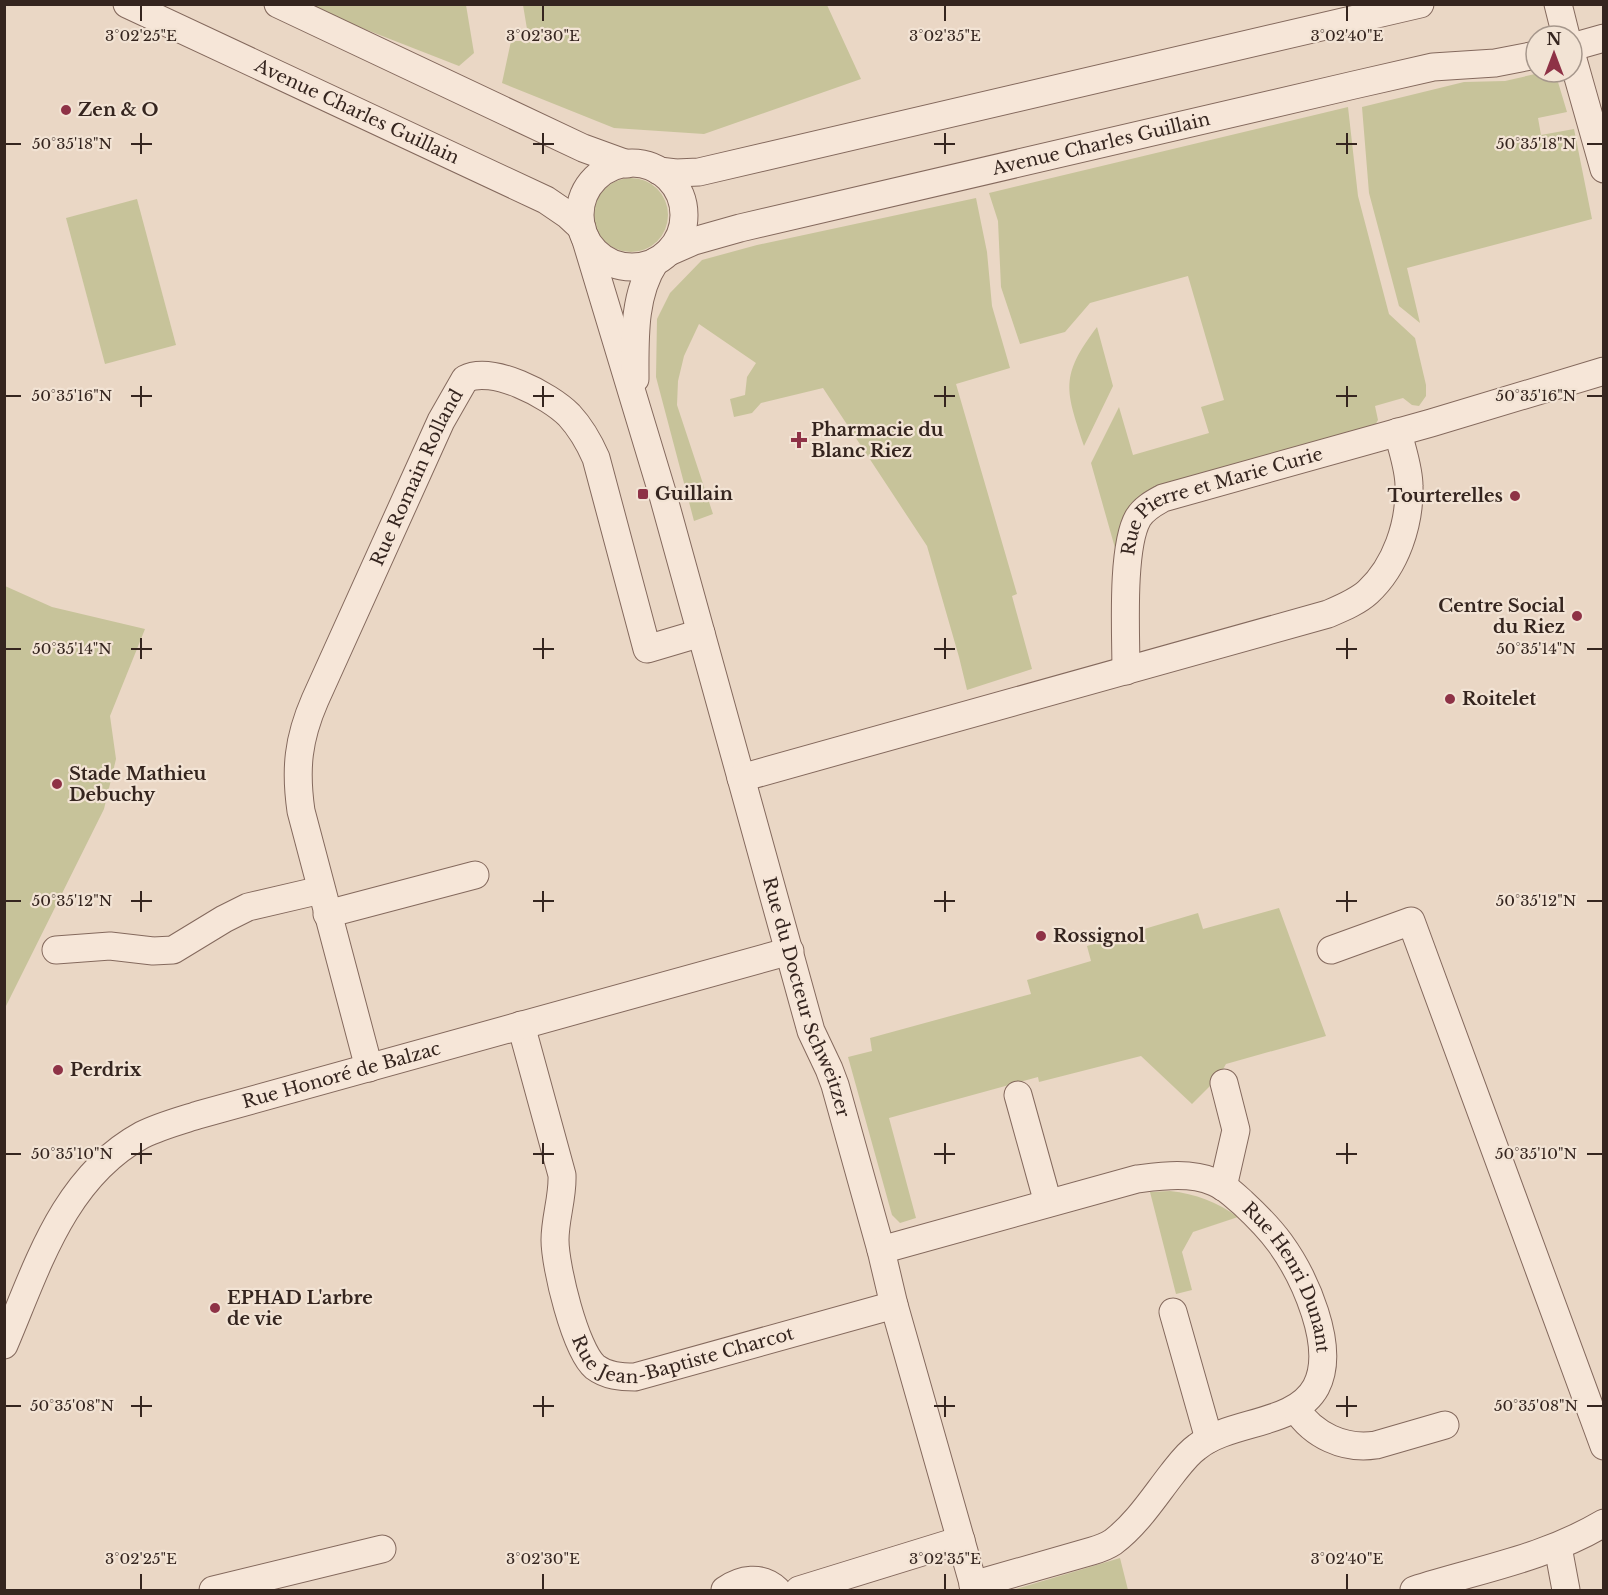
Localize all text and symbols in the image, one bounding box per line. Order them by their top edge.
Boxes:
north arrow [1524,24,1584,84]
text: 3°02'25"E [105,26,177,45]
text: 3°02'30"E [506,26,580,45]
text: 3°02'35"E [909,26,981,45]
text: 3°02'40"E [1311,26,1384,45]
text: N [1546,29,1562,49]
street label: Avenue Charles Guillain [251,54,463,169]
place label: Zen & O [78,99,159,121]
marker: Zen & O [59,103,73,117]
street label: Avenue Charles Guillain [989,108,1212,180]
text: 50°35'18"N [32,134,112,153]
text: 50°35'18"N [1496,134,1576,153]
street label: Rue Romain Rolland [366,385,468,569]
text: 50°35'16"N [32,386,112,405]
text: 50°35'16"N [1496,386,1576,405]
place label: Pharmacie du Blanc Riez [811,419,944,462]
marker: Pharmacie du Blanc Riez [792,433,806,447]
street label: Rue Pierre et Marie Curie [1117,443,1325,557]
place label: Guillain [655,483,733,505]
place label: Tourterelles [1387,485,1503,507]
marker: Guillain [636,487,650,501]
marker: Tourterelles [1508,489,1522,503]
place label: Centre Social du Riez [1438,595,1566,638]
marker: Centre Social du Riez [1570,609,1584,623]
text: 50°35'14"N [32,639,112,658]
text: 50°35'14"N [1496,639,1576,658]
place label: Roitelet [1462,688,1536,710]
marker: Roitelet [1443,692,1457,706]
place label: Stade Mathieu Debuchy [69,763,207,806]
marker: Stade Mathieu Debuchy [50,777,64,791]
street label: Rue du Docteur Schweitzer [758,874,855,1120]
text: 50°35'12"N [32,891,112,910]
text: 50°35'12"N [1496,891,1576,910]
place label: Rossignol [1053,925,1146,947]
marker: Rossignol [1034,929,1048,943]
street label: Rue Honoré de Balzac [240,1037,443,1113]
place label: Perdrix [70,1059,142,1081]
marker: Perdrix [51,1063,65,1077]
text: 50°35'10"N [31,1144,113,1163]
text: 50°35'10"N [1495,1144,1577,1163]
street label: Rue Henri Dunant [1238,1197,1334,1353]
place label: EPHAD L'arbre de vie [227,1287,373,1330]
marker: EPHAD L'arbre de vie [208,1301,222,1315]
street label: Rue Jean-Baptiste Charcot [567,1316,809,1342]
text: Rue Jean-Baptiste Charcot [567,1322,796,1388]
text: 50°35'08"N [30,1396,114,1415]
text: 50°35'08"N [1494,1396,1578,1415]
text: 3°02'25"E [105,1549,177,1568]
text: 3°02'30"E [506,1549,580,1568]
text: 3°02'35"E [909,1549,981,1568]
text: 3°02'40"E [1311,1549,1384,1568]

